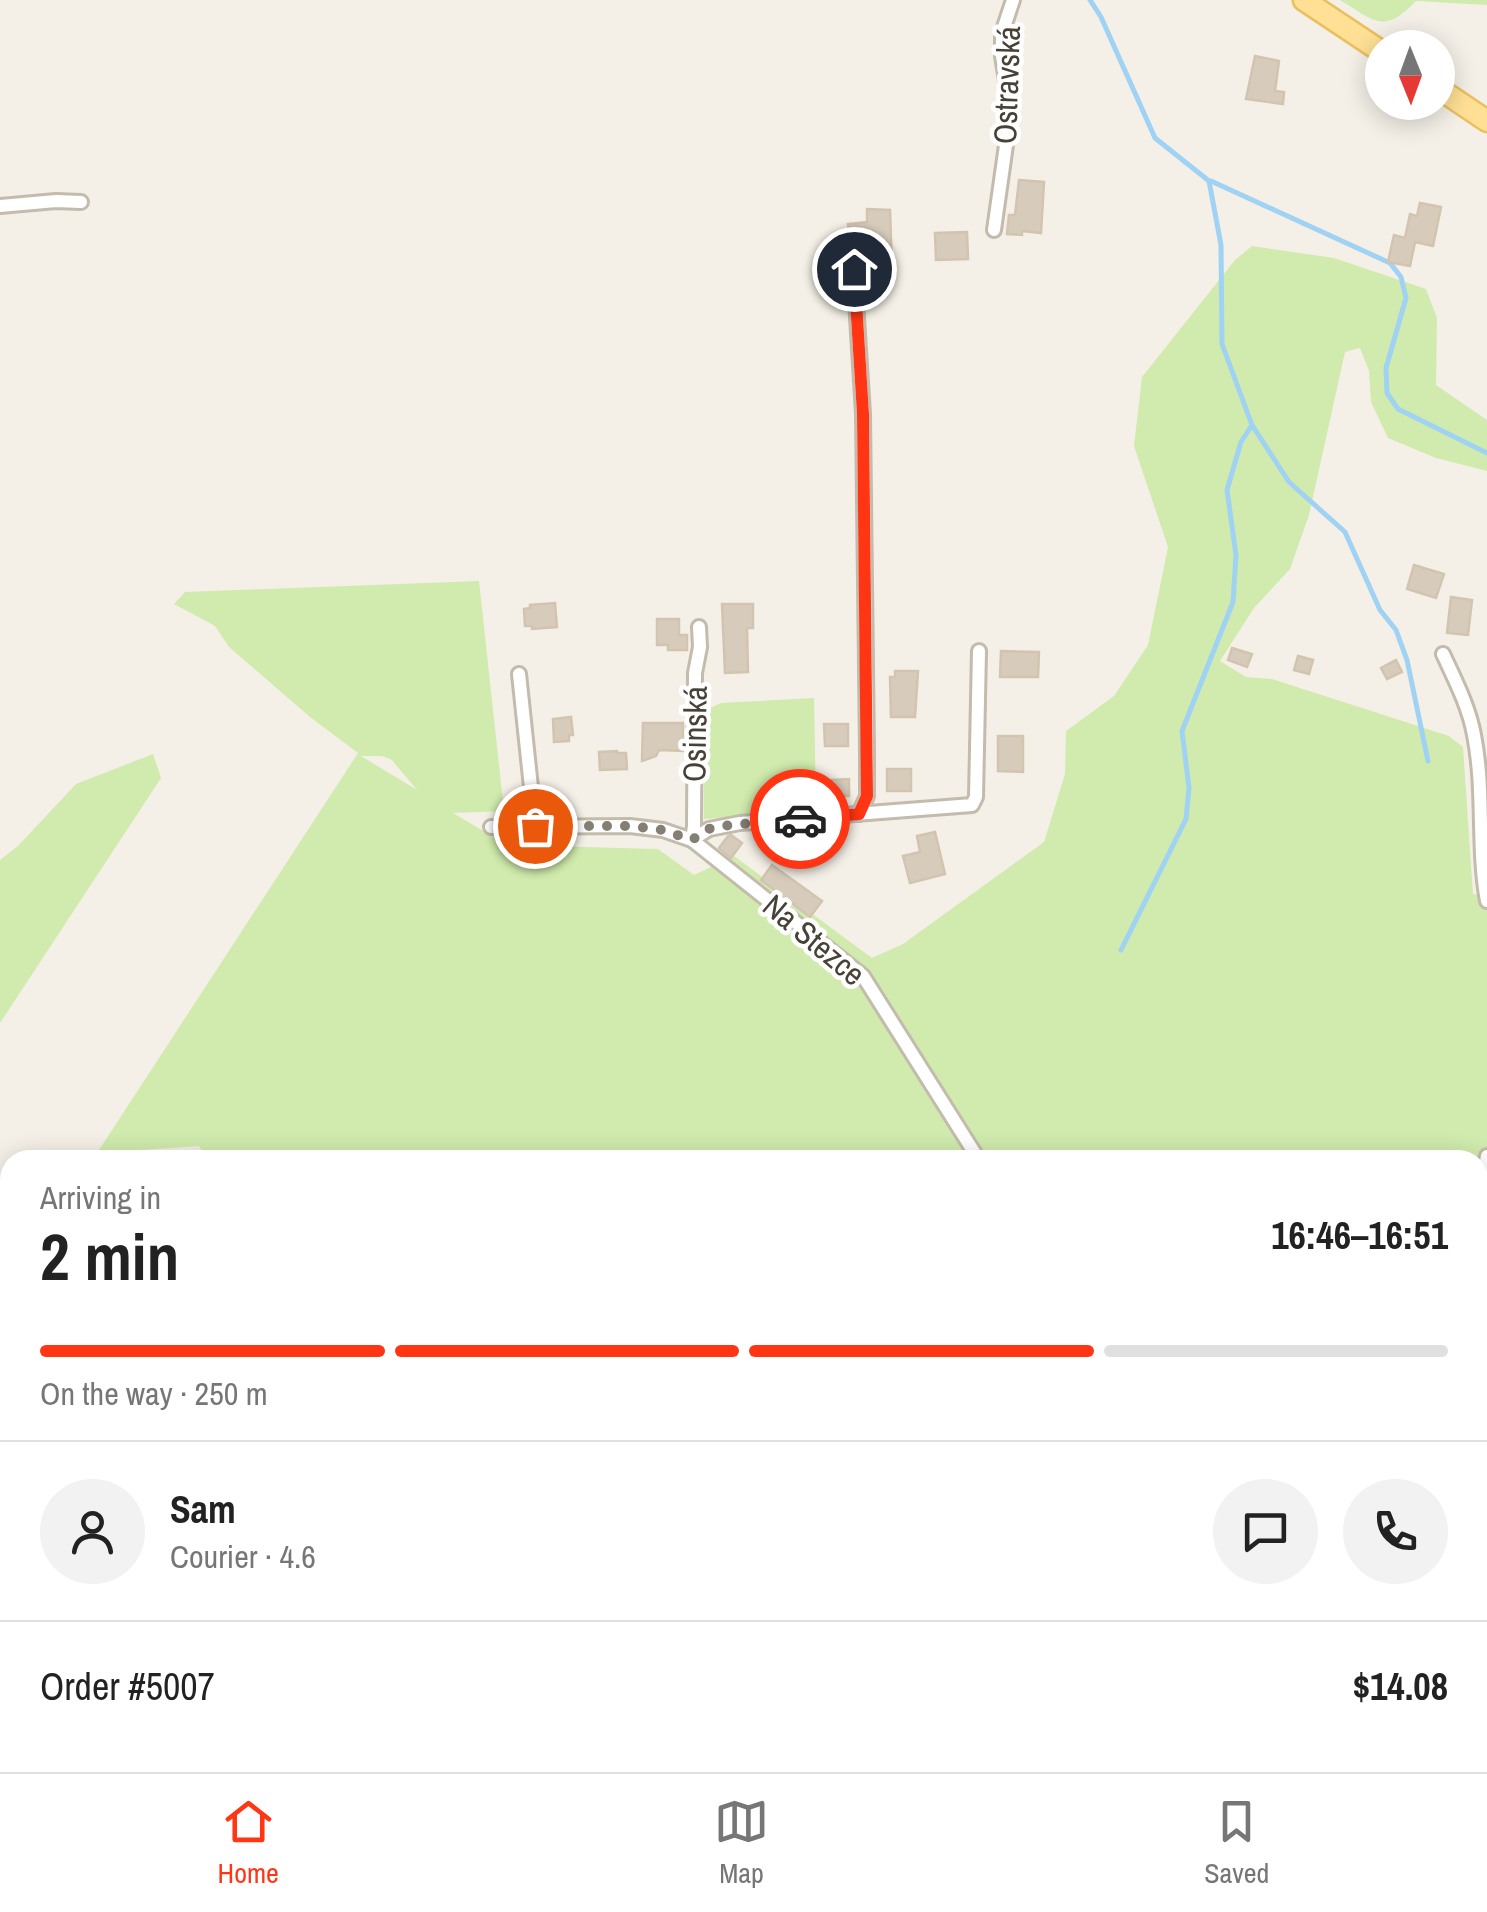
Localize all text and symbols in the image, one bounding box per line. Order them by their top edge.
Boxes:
street label: Ostravská [983,25,1030,145]
north arrow [1365,30,1455,120]
map controls [1365,30,1455,120]
pin [812,227,897,312]
icon: home [827,242,882,297]
street label: Osinská [672,685,717,782]
courier [750,769,850,869]
pin [493,784,578,869]
icon: car [773,792,828,847]
icon: bag [508,799,563,854]
street label: Na Stezce [754,884,875,995]
text: Arriving in [40,1176,161,1219]
text: 16:46–16:51 [1271,1210,1448,1261]
text: 2 min [40,1213,179,1300]
text: On the way · 250 m [40,1372,268,1415]
button: person [40,1479,145,1584]
button: chat [1213,1479,1318,1584]
button: phone [1343,1479,1448,1584]
text: Sam [170,1484,236,1535]
text: Courier · 4.6 [170,1535,316,1578]
text: Order #5007 [40,1661,215,1712]
text: $14.08 [1353,1661,1448,1712]
tab: Home [218,1794,279,1892]
tab: Map [714,1794,769,1892]
tab: Saved [1204,1794,1269,1892]

